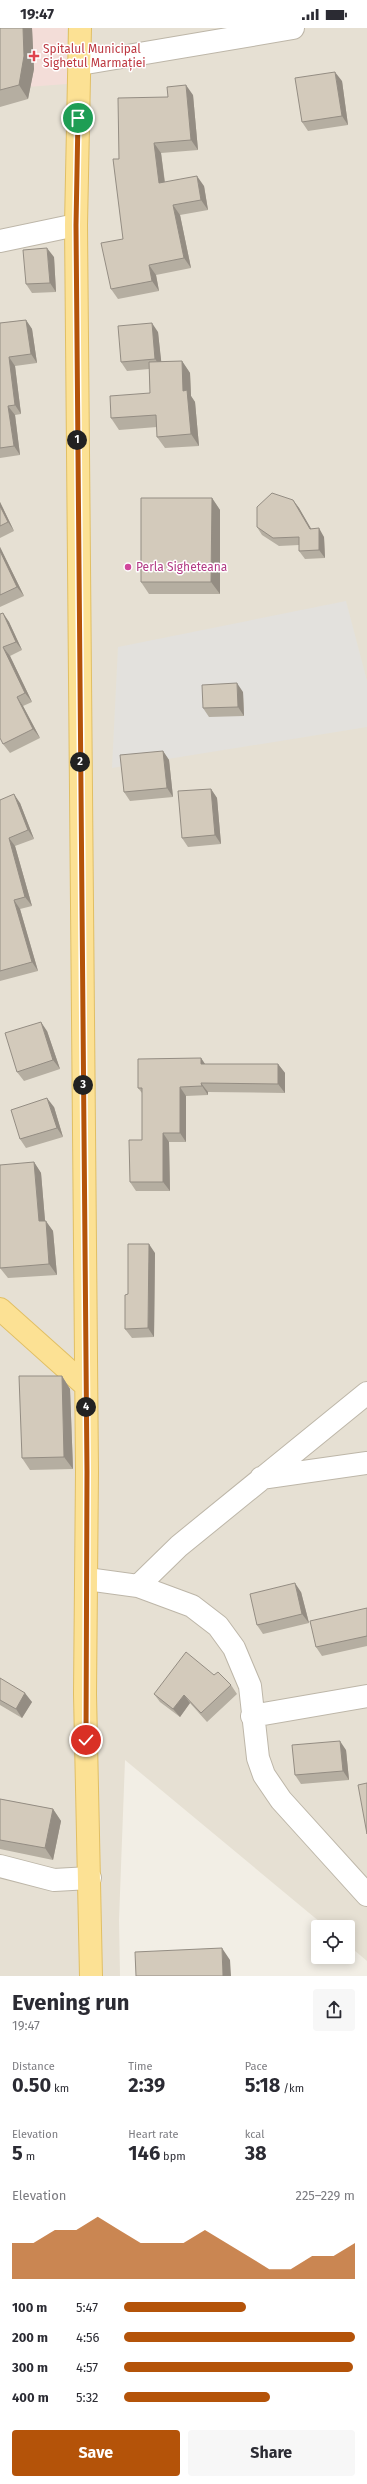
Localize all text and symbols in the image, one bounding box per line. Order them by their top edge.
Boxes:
text: 19:47 [20,5,54,23]
place label: Spitalul Municipal Sighetul Marmației [43,42,146,71]
marker: Spitalul Municipal Sighetul Marmației [28,50,40,62]
pin [61,101,95,135]
icon: arrive [67,107,89,129]
pin: 1 [67,430,87,450]
text: 1 [74,433,80,446]
place label: Perla Sigheteana [136,560,227,574]
marker: Perla Sigheteana [123,562,133,572]
pin: 2 [70,752,90,772]
text: 2 [77,755,83,768]
pin: 3 [73,1075,93,1095]
text: 3 [80,1078,86,1091]
pin: 4 [76,1397,96,1417]
text: 4 [83,1400,89,1413]
pin [69,1723,103,1757]
icon: check [75,1729,97,1751]
map controls [311,1920,355,1964]
button: locate [311,1920,355,1964]
text: Evening run [12,1989,129,2016]
button: share [313,1989,355,2031]
text: 19:47 [12,2018,40,2033]
text: Distance [12,2060,55,2073]
text: Time [128,2060,153,2073]
text: Pace [245,2060,267,2073]
text: 0.50 [12,2073,51,2097]
text: 2:39 [128,2073,165,2097]
text: 5:18 [245,2073,280,2097]
text: km [51,2082,69,2095]
text: /km [280,2082,304,2095]
text: Elevation [12,2128,58,2141]
text: Heart rate [128,2128,178,2141]
text: kcal [245,2128,264,2141]
text: 5 [12,2141,23,2165]
text: 146 [128,2141,160,2165]
text: 38 [245,2141,267,2165]
text: m [23,2150,35,2163]
text: bpm [160,2150,186,2163]
text: Elevation [12,2188,66,2203]
text: 225–229 m [295,2188,355,2203]
text: 100 m [12,2300,47,2315]
text: 5:47 [76,2300,98,2315]
text: 200 m [12,2330,48,2345]
text: 4:56 [76,2330,100,2345]
text: 300 m [12,2360,48,2375]
text: 4:57 [76,2360,98,2375]
text: 400 m [12,2390,49,2405]
text: 5:32 [76,2390,99,2405]
button: Save [12,2430,180,2476]
button: Share [188,2430,355,2476]

